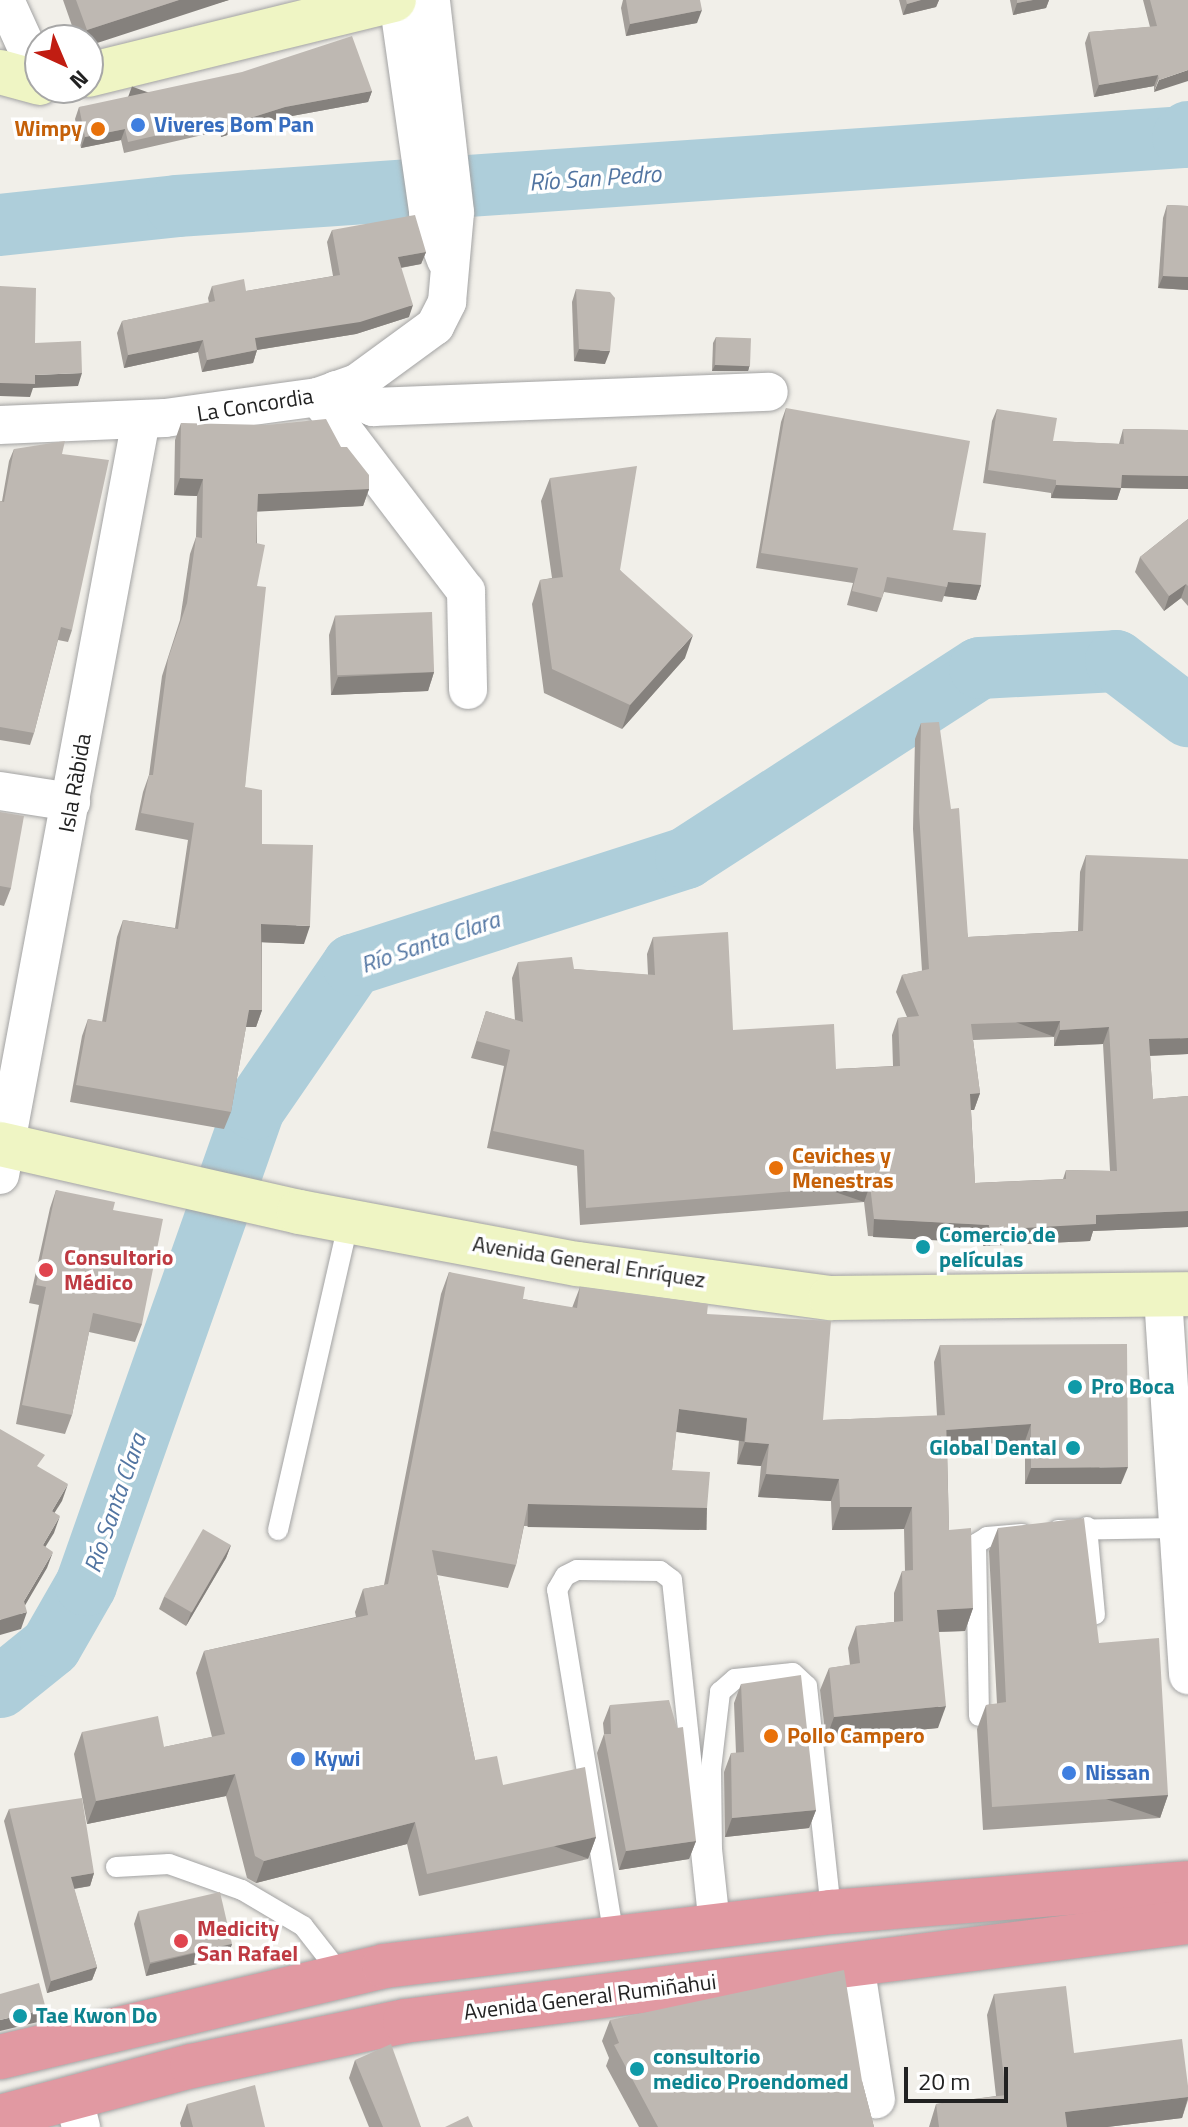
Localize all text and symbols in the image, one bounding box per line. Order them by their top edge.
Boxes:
north arrow [24,24,104,104]
text: N [62,62,97,97]
place label: Viveres Bom Pan [154,112,314,138]
place label: Wimpy [15,116,82,142]
marker: Viveres Bom Pan [129,116,147,134]
marker: Wimpy [89,120,107,138]
water label: Río San Pedro [528,159,662,197]
street label: La Concordia [195,383,315,427]
street label: Isla Ràbida [53,731,97,835]
water label: Río Santa Clara [357,905,503,979]
place label: Ceviches y Menestras [792,1142,894,1194]
marker: Ceviches y Menestras [767,1159,785,1177]
place label: Comercio de películas [939,1221,1056,1272]
street label: Avenida General Enríquez [471,1231,707,1293]
marker: Comercio de películas [914,1238,932,1256]
place label: Consultorio Médico [64,1244,173,1296]
marker: Consultorio Médico [35,1259,57,1281]
place label: Pro Boca [1091,1374,1175,1400]
marker: Pro Boca [1066,1378,1084,1396]
water label: Río Santa Clara [78,1430,152,1576]
place label: Global Dental [929,1435,1057,1461]
marker: Global Dental [1064,1439,1082,1457]
place label: Pollo Campero [787,1723,925,1749]
marker: Pollo Campero [762,1727,780,1745]
place label: Kywi [314,1746,360,1772]
marker: Kywi [289,1750,307,1768]
place label: Nissan [1085,1760,1150,1786]
marker: Nissan [1060,1764,1078,1782]
place label: Medicity San Rafael [197,1915,298,1966]
marker: Medicity San Rafael [172,1932,190,1950]
street label: Avenida General Rumiñahui [462,1968,718,2026]
place label: Tae Kwon Do [36,2003,157,2029]
marker: Tae Kwon Do [11,2007,29,2025]
place label: consultorio medico Proendomed [653,2043,848,2094]
scale bar [908,2051,1012,2101]
marker: consultorio medico Proendomed [628,2060,646,2078]
text: 20 m [918,2063,970,2099]

